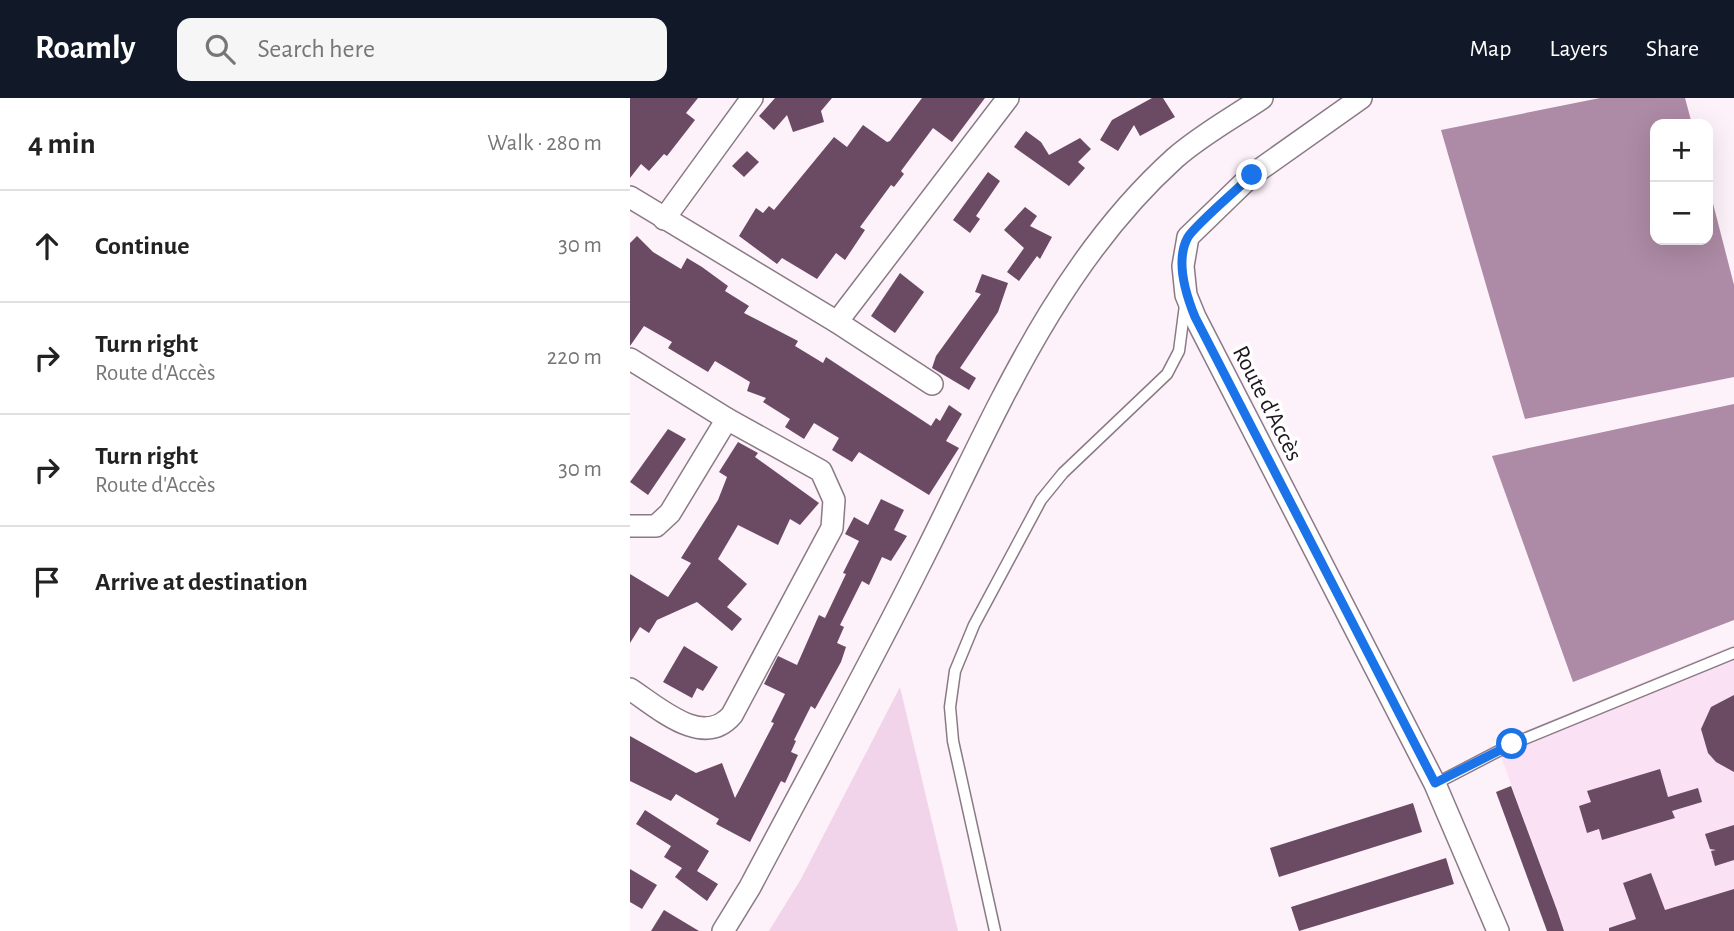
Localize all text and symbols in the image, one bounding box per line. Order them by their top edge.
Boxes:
search box [177,18,667,81]
icon: search [201,30,239,68]
text: Roamly [35,32,135,65]
text: Search here [257,36,375,62]
text: Map [1469,37,1511,61]
text: Layers [1549,37,1608,61]
text: Share [1646,37,1699,61]
map controls [1650,119,1713,245]
button: + [1650,119,1713,182]
text: 4 min [28,129,96,159]
text: Walk · 280 m [487,132,602,155]
route end [1236,159,1267,190]
button: − [1650,182,1713,245]
icon: ahead [28,227,66,265]
text: Continue [95,233,190,259]
text: 30 m [558,234,602,257]
text: Turn right [95,331,198,357]
icon: right [28,339,66,377]
street label: Route d'Accès [1228,342,1306,465]
text: 220 m [547,346,602,369]
text: Route d'Accès [95,362,215,385]
text: Turn right [95,443,198,469]
icon: right [28,451,66,489]
text: 30 m [558,458,602,481]
text: Route d'Accès [95,474,215,497]
icon: arrive [28,563,66,601]
text: Arrive at destination [95,569,308,595]
route start [1496,728,1527,759]

